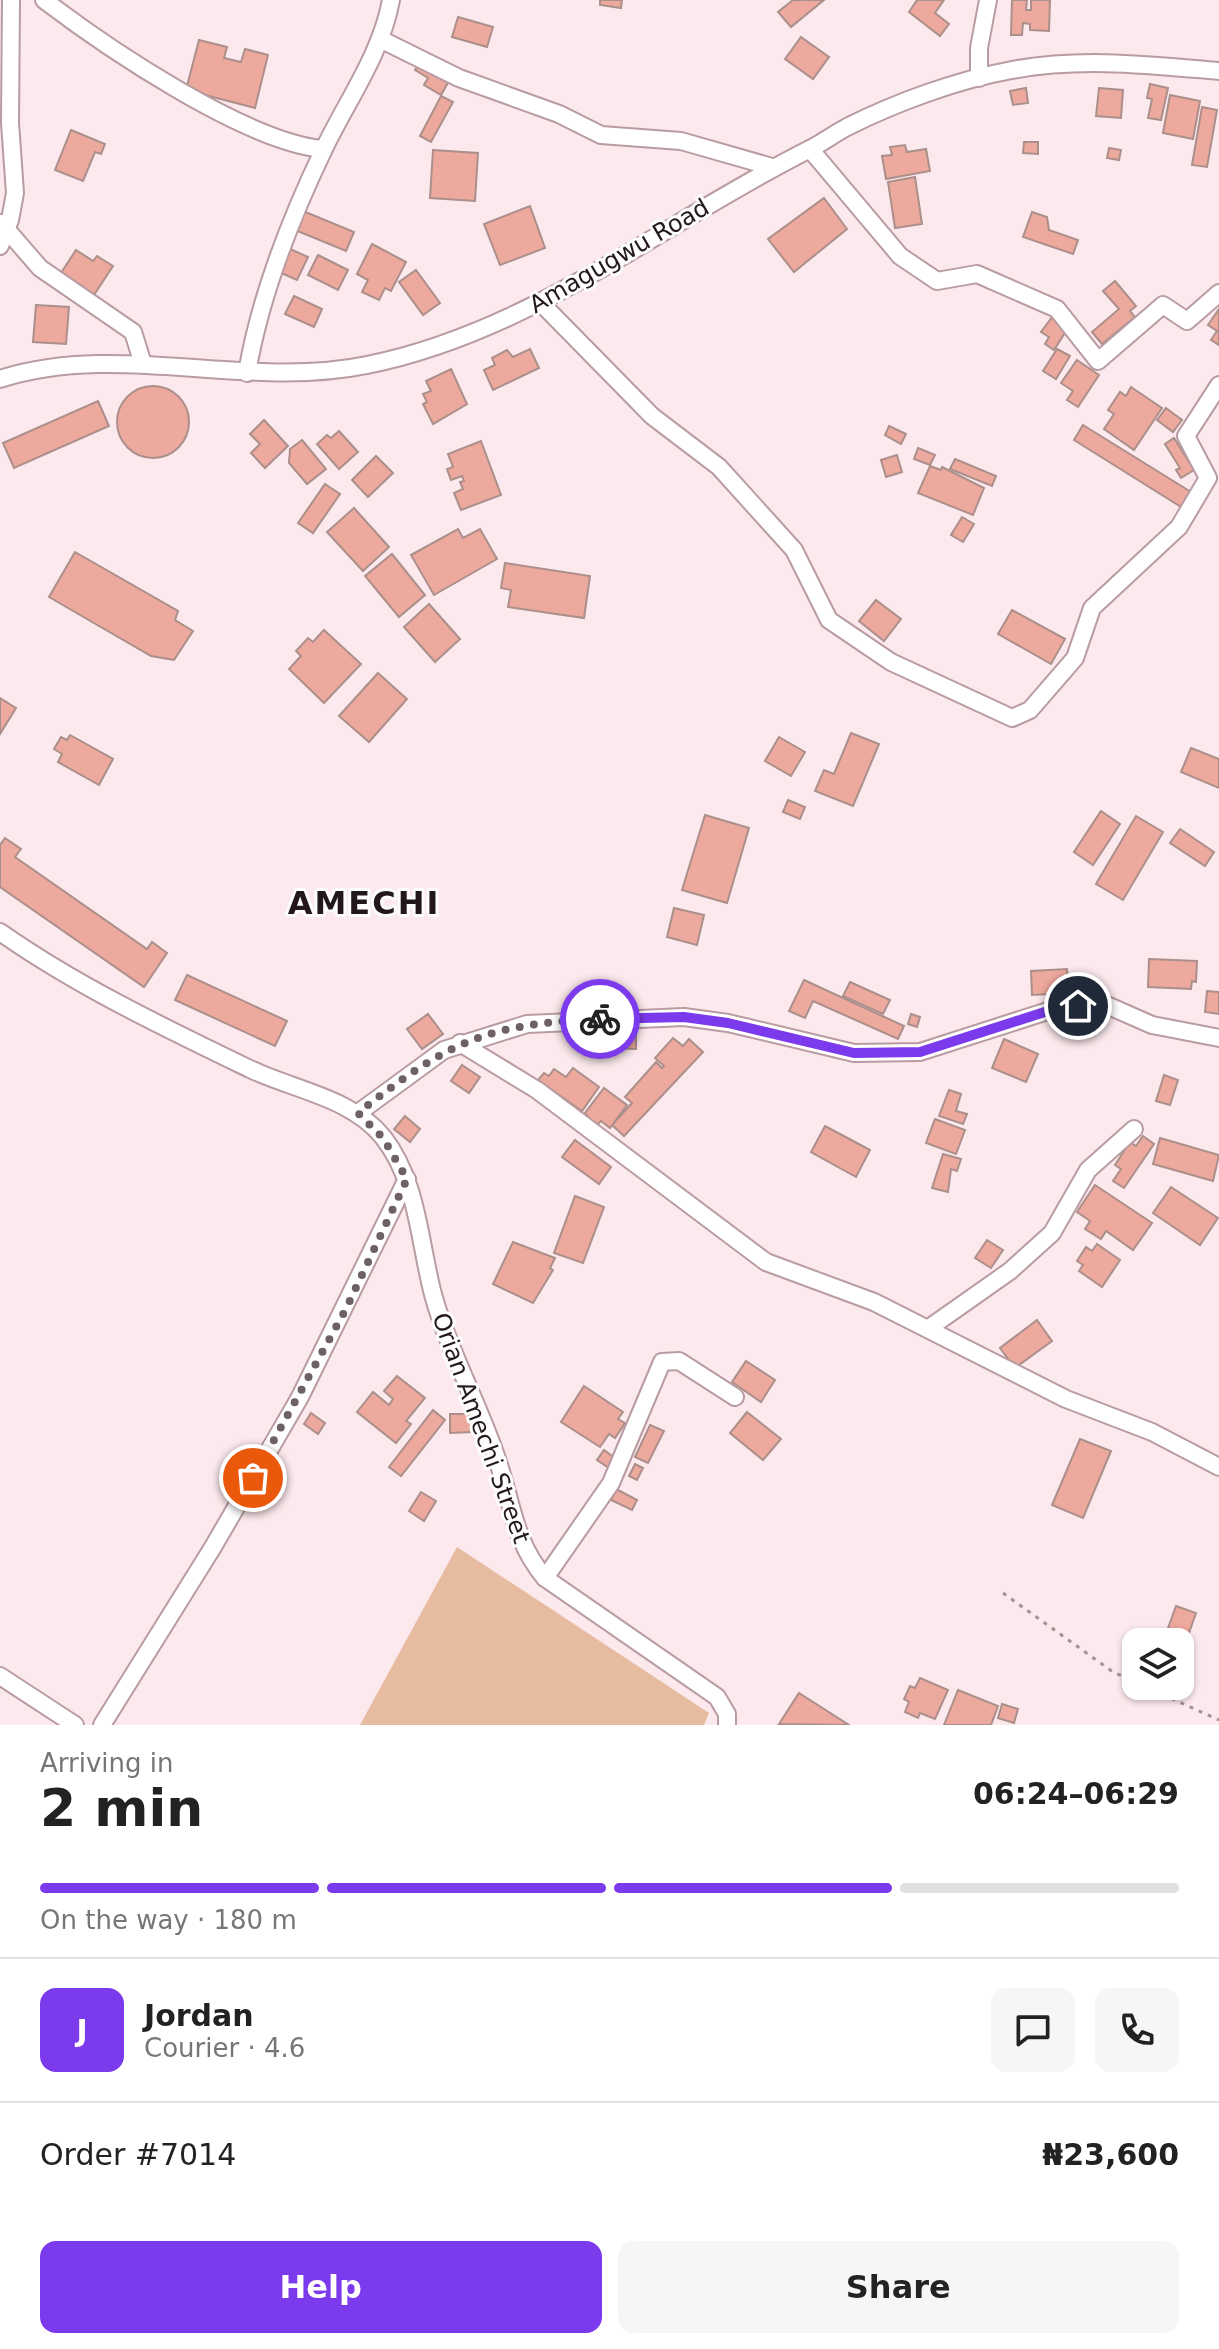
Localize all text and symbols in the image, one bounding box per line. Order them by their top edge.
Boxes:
street label: Amagugwu Road [524,193,714,319]
district label: AMECHI [288,884,440,922]
pin [1044,972,1112,1040]
courier [560,979,640,1059]
icon: home [1056,984,1100,1028]
icon: bike [578,997,622,1041]
street label: Orian Amechi Street [426,1309,536,1547]
pin [219,1444,287,1512]
icon: bag [231,1456,275,1500]
map controls [1122,1628,1194,1700]
button: layers [1122,1628,1194,1700]
text: Arriving in [40,1748,174,1778]
text: 06:24–06:29 [973,1776,1179,1811]
text: 2 min [40,1778,203,1838]
text: On the way · 180 m [40,1905,297,1935]
button: chat [991,1988,1075,2072]
button: phone [1095,1988,1179,2072]
text: Jordan [144,1998,254,2033]
text: J [76,2013,88,2048]
text: Courier · 4.6 [144,2033,305,2063]
text: Order #7014 [40,2137,236,2172]
text: ₦23,600 [1042,2137,1179,2172]
button: Help [40,2241,602,2333]
button: Share [618,2241,1179,2333]

